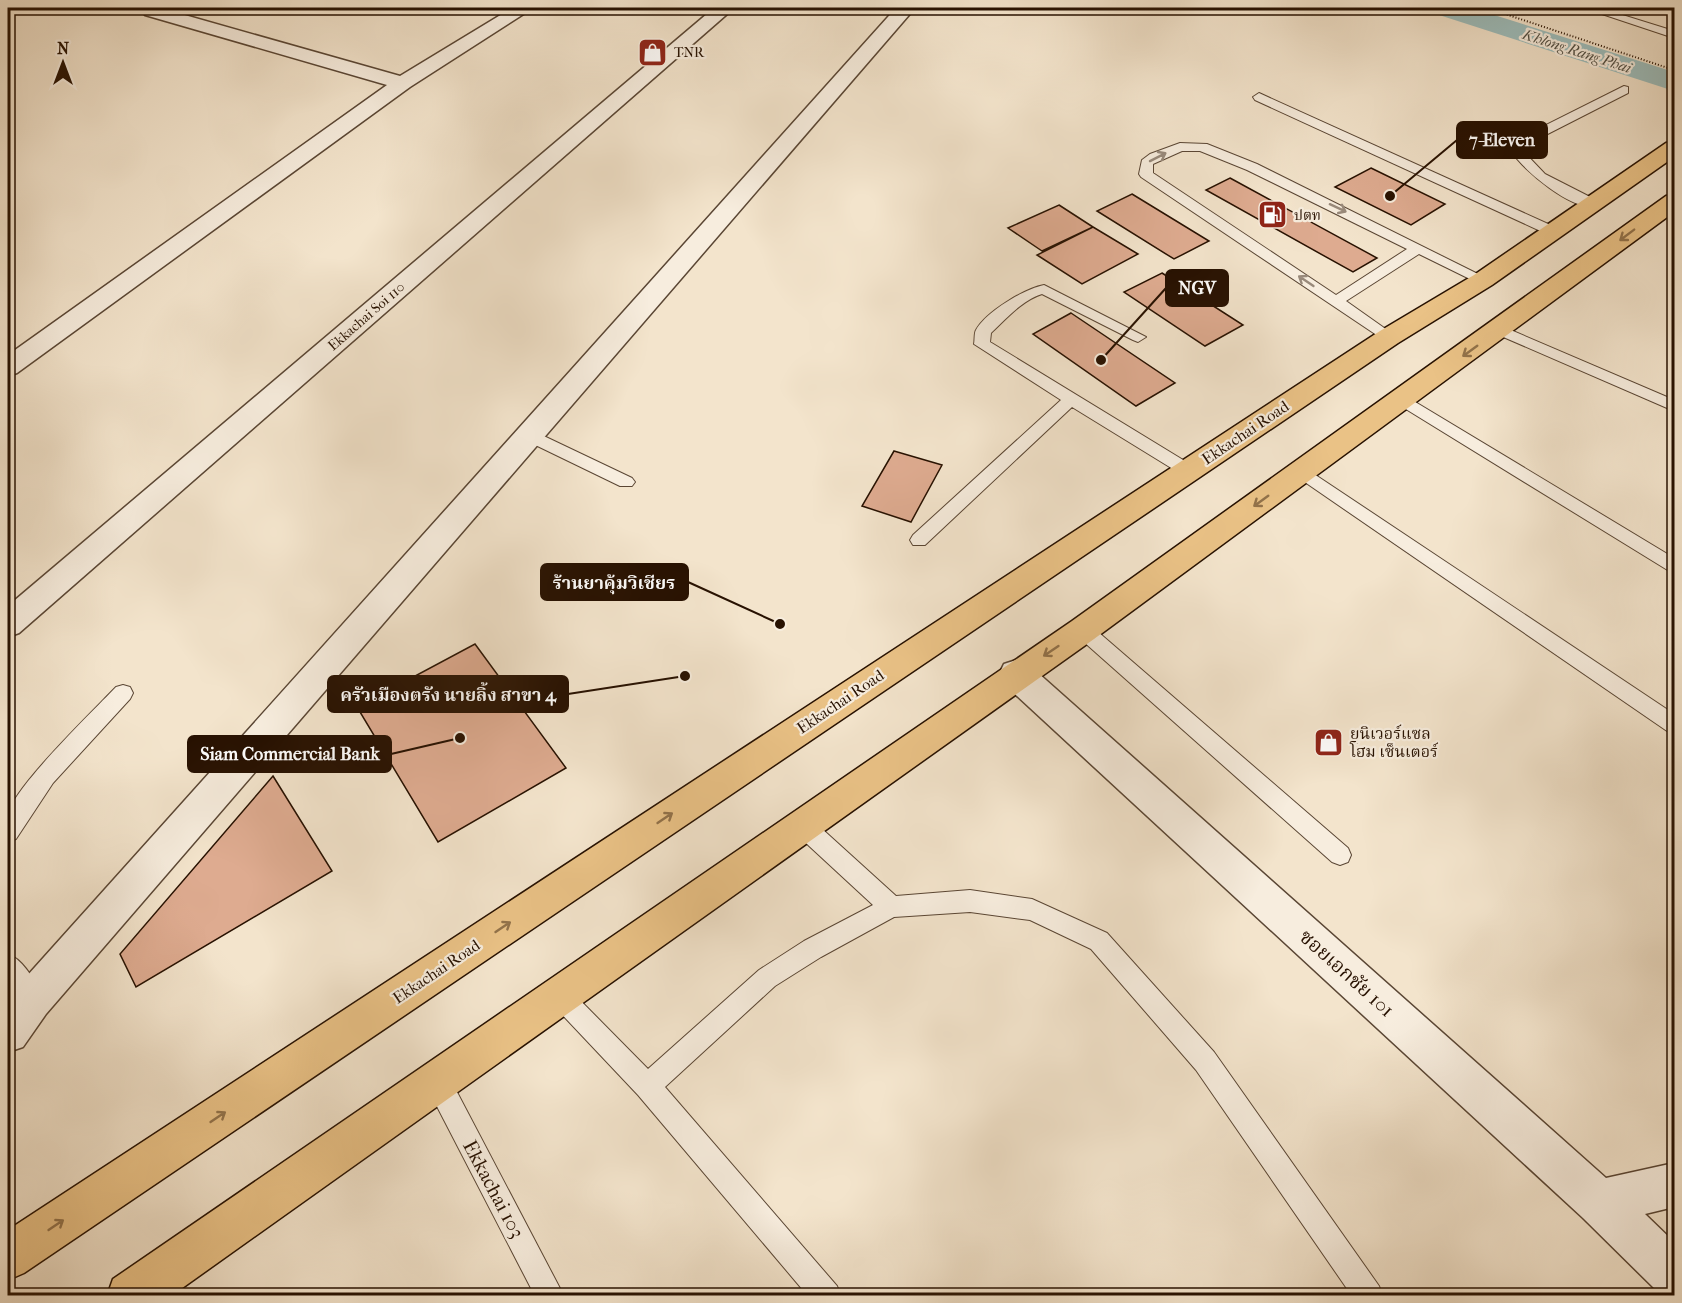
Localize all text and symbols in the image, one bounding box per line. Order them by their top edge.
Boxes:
water label: Khlong Rang Phai [1520,25,1635,78]
north arrow [33,33,93,93]
shop icon: TNR [637,36,669,68]
text: N [57,39,70,58]
place label: TNR [674,44,705,61]
callout: 7-Eleven [1457,122,1547,158]
text: 7-Eleven [1468,130,1535,151]
one-way arrow [1149,151,1166,163]
fuel station icon: ปตท [1257,199,1289,231]
one-way arrow [1328,202,1346,214]
place label: ปตท [1294,207,1321,224]
one-way arrow [1620,229,1636,241]
callout: NGV [1166,270,1228,306]
one-way arrow [1298,275,1314,287]
street label: Ekkachai Soi 110 [325,278,408,354]
text: NGV [1178,278,1217,299]
one-way arrow [1463,345,1479,357]
street label: Ekkachai Road [1198,396,1293,468]
one-way arrow [1253,495,1269,508]
callout: ร้านยาคุ้มวิเชียร [541,564,688,600]
text: ร้านยาคุ้มวิเชียร [553,573,675,595]
one-way arrow [1043,645,1059,657]
street label: Ekkachai Road [793,665,888,737]
callout: ครัวเมืองตรัง นายลิ้ง สาขา 4 [328,676,568,712]
text: ครัวเมืองตรัง นายลิ้ง สาขา 4 [340,682,557,706]
place label: ยูนิเวอร์แซล โฮม เซ็นเตอร์ [1349,724,1439,761]
shop icon: ยูนิเวอร์แซล โฮม เซ็นเตอร์ [1313,726,1345,758]
callout: Siam Commercial Bank [188,736,391,772]
text: Siam Commercial Bank [200,744,380,765]
one-way arrow [656,812,673,824]
one-way arrow [494,921,510,933]
street label: ซอยเอกชัย 101 [1295,925,1399,1022]
street label: Ekkachai Road [389,935,484,1007]
one-way arrow [210,1111,226,1123]
street label: Ekkachai 103 [458,1136,529,1242]
one-way arrow [47,1219,64,1231]

